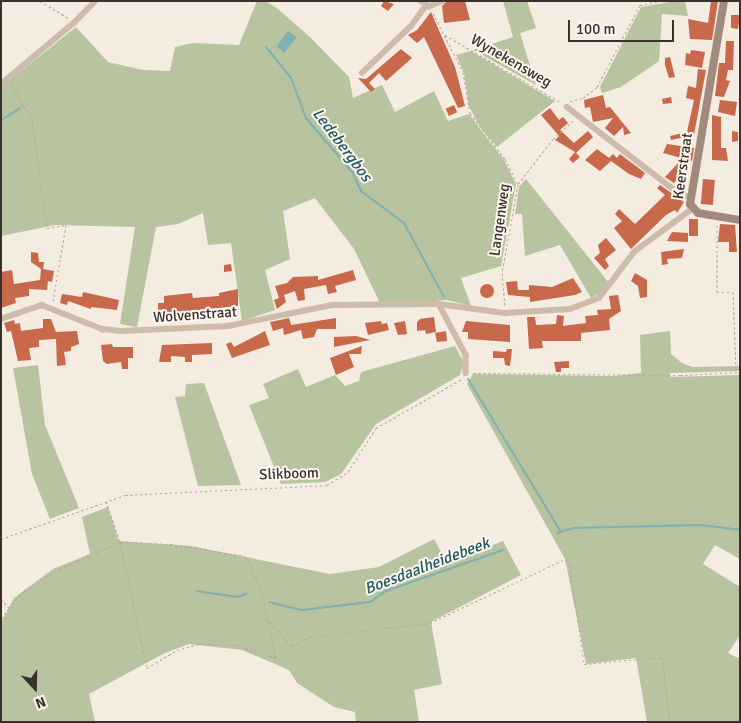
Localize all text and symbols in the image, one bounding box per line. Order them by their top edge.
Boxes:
scale bar [571,10,677,42]
text: 100 m [576,20,616,38]
street label: Wynekensweg [467,30,555,92]
water label: Ledebergbos [308,105,376,185]
street label: Keerstraat [669,132,697,200]
street label: Langenweg [486,183,514,257]
street label: Wolvenstraat [152,303,238,327]
street label: Slikboom [259,464,319,484]
water label: Boesdaalheidebeek [362,533,492,599]
north arrow [10,663,60,713]
text: N [33,693,48,712]

